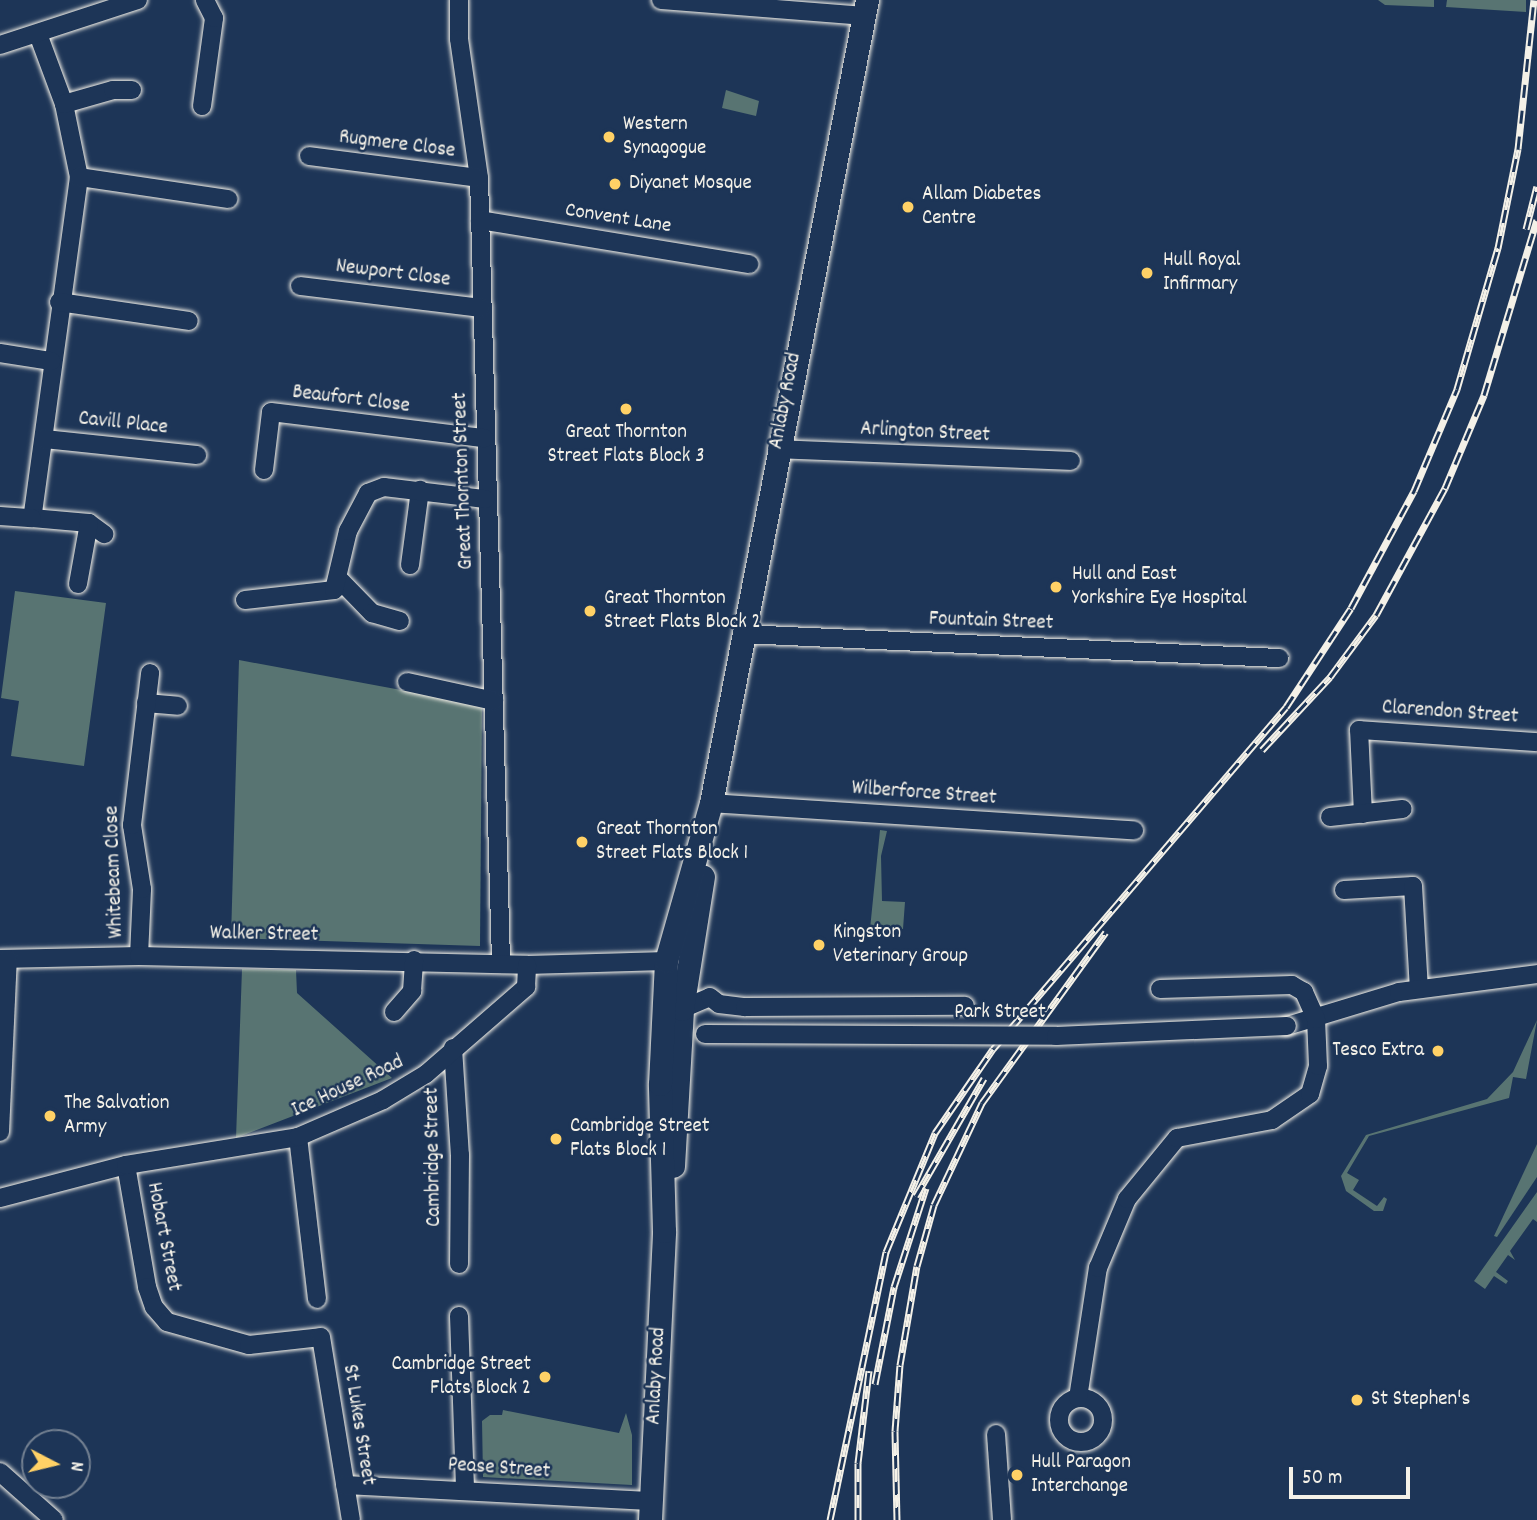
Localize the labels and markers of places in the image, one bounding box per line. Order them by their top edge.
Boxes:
place label: Western Synagogue [623,112,706,162]
marker: Western Synagogue [601,129,617,145]
place label: Diyanet Mosque [629,171,752,197]
marker: Diyanet Mosque [607,176,623,192]
place label: Allam Diabetes Centre [922,182,1041,232]
marker: Allam Diabetes Centre [900,199,916,215]
place label: Hull Royal Infirmary [1163,248,1241,298]
marker: Hull Royal Infirmary [1137,263,1157,283]
marker: Great Thornton Street Flats Block 3 [618,401,634,417]
place label: Great Thornton Street Flats Block 3 [548,420,704,470]
place label: Hull and East Yorkshire Eye Hospital [1072,562,1247,612]
marker: Hull and East Yorkshire Eye Hospital [1046,577,1066,597]
place label: Great Thornton Street Flats Block 2 [604,586,761,636]
marker: Great Thornton Street Flats Block 2 [582,603,598,619]
place label: Great Thornton Street Flats Block 1 [596,817,748,867]
marker: Great Thornton Street Flats Block 1 [574,834,590,850]
place label: Kingston Veterinary Group [833,920,968,970]
marker: Kingston Veterinary Group [811,937,827,953]
place label: Tesco Extra [1332,1038,1424,1064]
marker: Tesco Extra [1430,1043,1446,1059]
place label: The Salvation Army [64,1091,169,1141]
marker: The Salvation Army [42,1108,58,1124]
place label: Cambridge Street Flats Block 1 [570,1114,710,1164]
marker: Cambridge Street Flats Block 1 [548,1131,564,1147]
place label: Cambridge Street Flats Block 2 [391,1352,531,1402]
marker: Cambridge Street Flats Block 2 [537,1369,553,1385]
place label: St Stephen's [1371,1387,1470,1413]
marker: St Stephen's [1349,1392,1365,1408]
place label: Hull Paragon Interchange [1031,1450,1131,1500]
marker: Hull Paragon Interchange [1009,1467,1025,1483]

